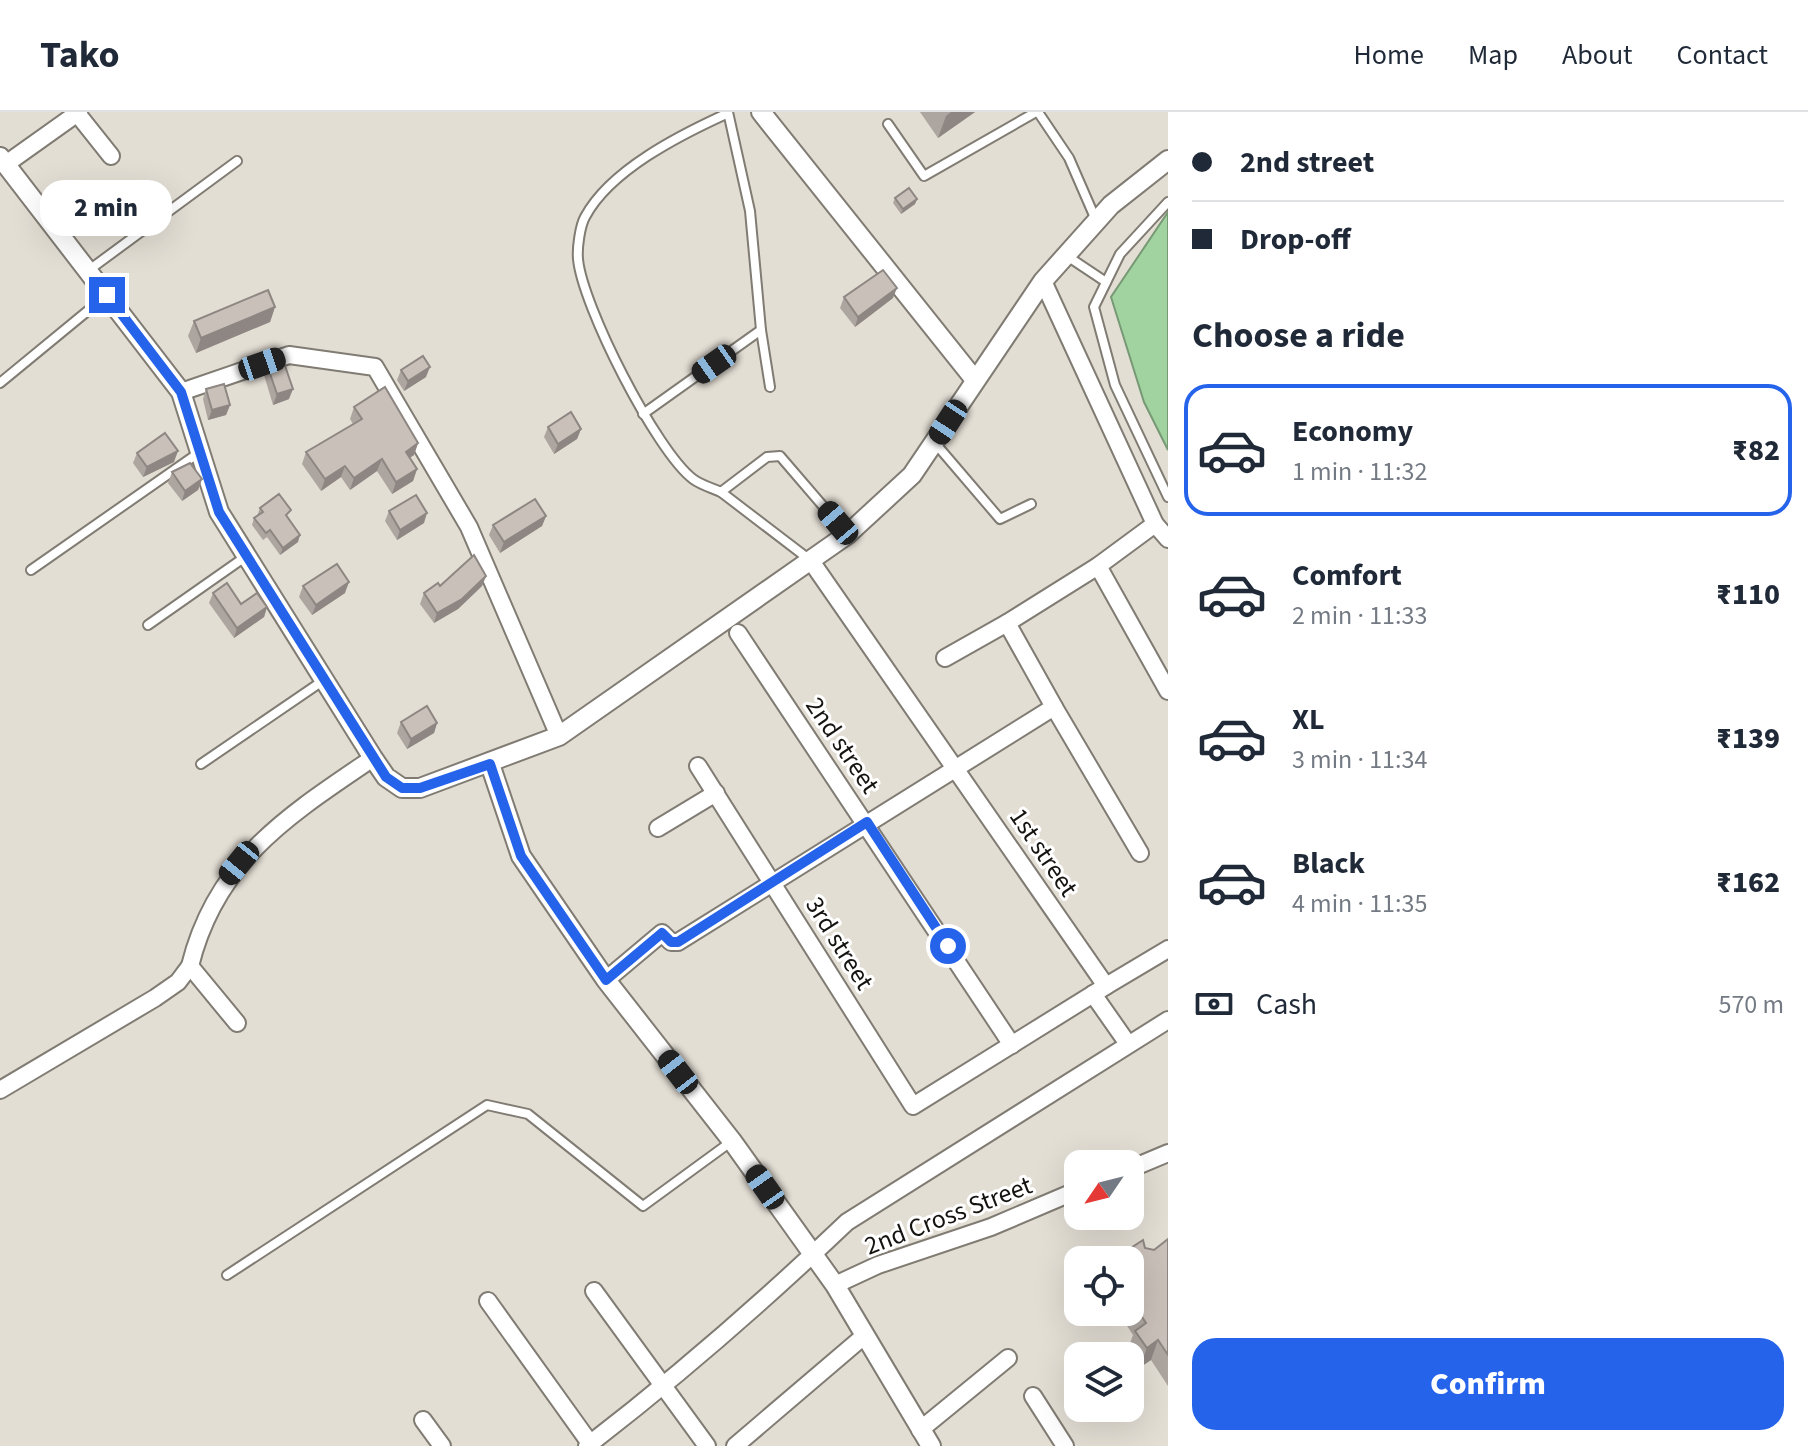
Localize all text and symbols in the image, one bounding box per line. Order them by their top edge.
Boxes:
text: Tako [40,28,120,82]
text: Home [1353,35,1424,75]
text: Map [1468,35,1518,75]
text: About [1562,35,1633,75]
text: Contact [1677,35,1768,75]
text: 2nd street [1240,141,1374,184]
callout: 2 min [41,179,173,235]
text: 2 min [74,189,138,226]
text: Drop-off [1240,218,1351,261]
route end [89,277,125,313]
text: Choose a ride [1192,310,1405,361]
car [687,340,741,388]
car [235,345,289,383]
car [925,395,971,449]
text: Economy [1292,410,1413,453]
icon: car [1196,414,1268,486]
text: ₹82 [1732,429,1780,472]
text: 1 min · 11:32 [1292,453,1427,490]
car [813,497,863,549]
text: Comfort [1292,554,1402,597]
icon: car [1196,558,1268,630]
text: ₹110 [1716,573,1780,616]
text: 2 min · 11:33 [1292,597,1427,634]
street label: 2nd street [797,690,889,801]
text: XL [1292,698,1325,741]
icon: car [1196,702,1268,774]
text: ₹139 [1716,717,1780,760]
text: 3 min · 11:34 [1292,741,1427,778]
street label: 1st street [1000,801,1087,904]
car [215,837,263,889]
text: Black [1292,842,1365,885]
icon: car [1196,846,1268,918]
text: ₹162 [1716,861,1780,904]
text: 4 min · 11:35 [1292,885,1427,922]
street label: 3rd street [796,890,883,997]
route start [930,928,966,964]
icon: cash [1192,982,1236,1026]
text: Cash [1256,983,1317,1026]
text: 570 m [1718,986,1784,1023]
car [654,1046,702,1098]
north arrow [1064,1150,1144,1230]
map controls [1064,1150,1144,1422]
car [741,1160,789,1214]
street label: 2nd Cross Street [859,1166,1037,1264]
button: locate [1064,1246,1144,1326]
button: Confirm [1192,1338,1784,1430]
button: layers [1064,1342,1144,1422]

